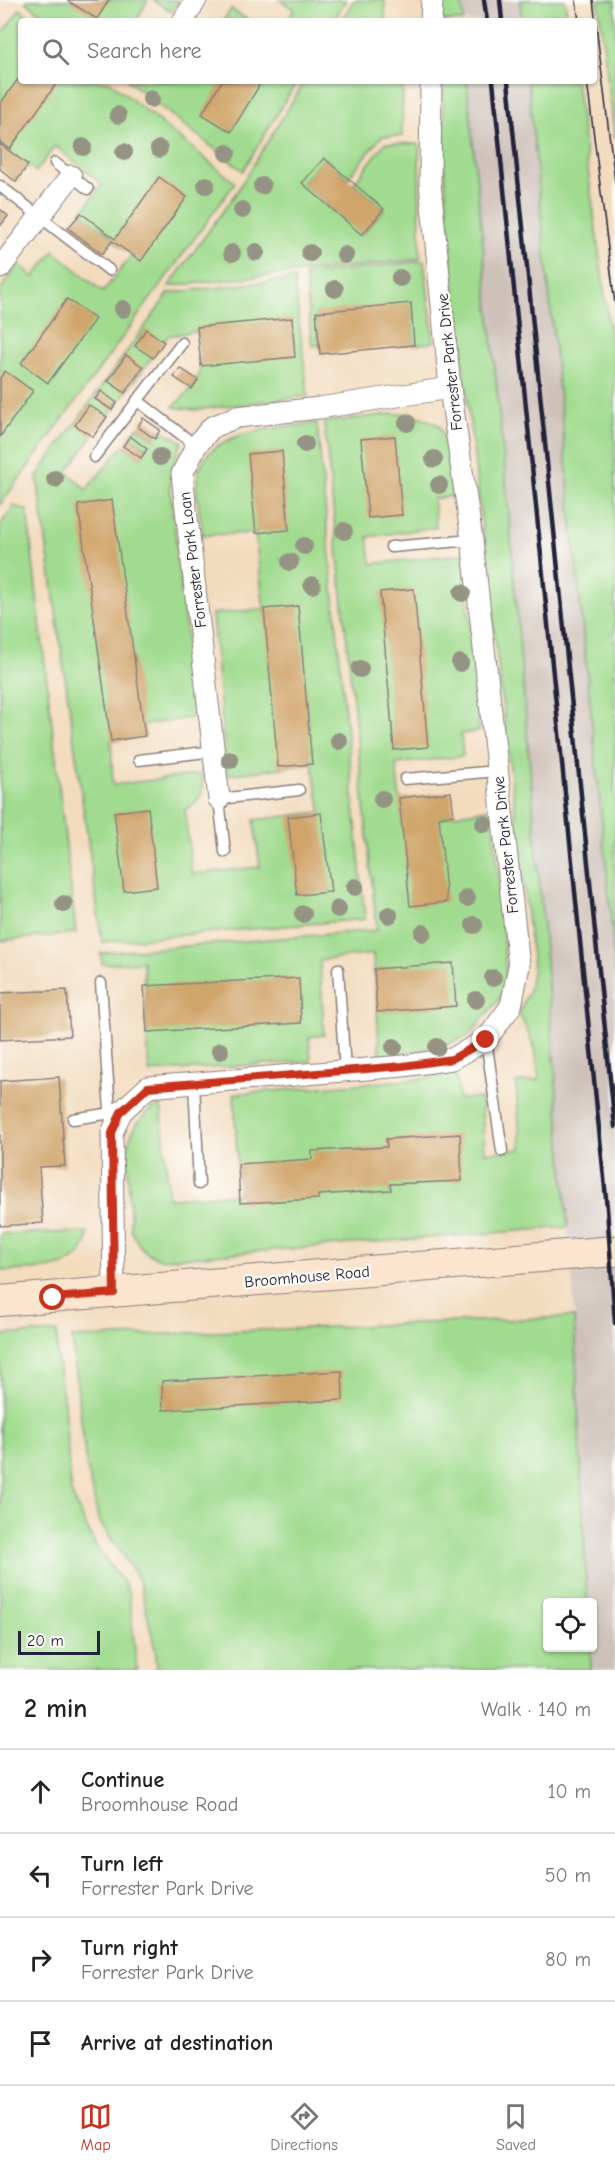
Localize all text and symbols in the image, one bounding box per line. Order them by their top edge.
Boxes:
search box [18,18,597,84]
icon: search [39,35,72,68]
text: Search here [87,38,202,64]
street label: Forrester Park Drive [434,292,466,432]
street label: Forrester Park Loan [176,491,210,629]
street label: Forrester Park Drive [490,775,522,915]
route end [472,1026,498,1052]
street label: Broomhouse Road [244,1263,371,1291]
route start [39,1284,65,1310]
map controls [543,1598,597,1652]
button: locate [543,1598,597,1652]
scale bar [18,1628,100,1656]
text: 20 m [27,1632,64,1650]
text: 2 min [24,1694,87,1724]
text: Walk · 140 m [481,1698,591,1721]
text: Continue [81,1767,164,1793]
icon: ahead [24,1775,57,1808]
text: 10 m [548,1780,591,1803]
text: Broomhouse Road [81,1793,238,1816]
text: Turn left [81,1851,163,1877]
icon: left [24,1859,57,1892]
text: 50 m [545,1864,591,1887]
text: Forrester Park Drive [81,1877,254,1900]
text: Turn right [81,1935,178,1961]
icon: right [24,1943,57,1976]
text: 80 m [545,1948,591,1971]
text: Forrester Park Drive [81,1961,254,1984]
icon: arrive [24,2027,57,2060]
text: Arrive at destination [81,2030,273,2056]
tab: Map [79,2100,112,2154]
tab: Directions [270,2100,338,2154]
tab: Saved [496,2100,536,2154]

